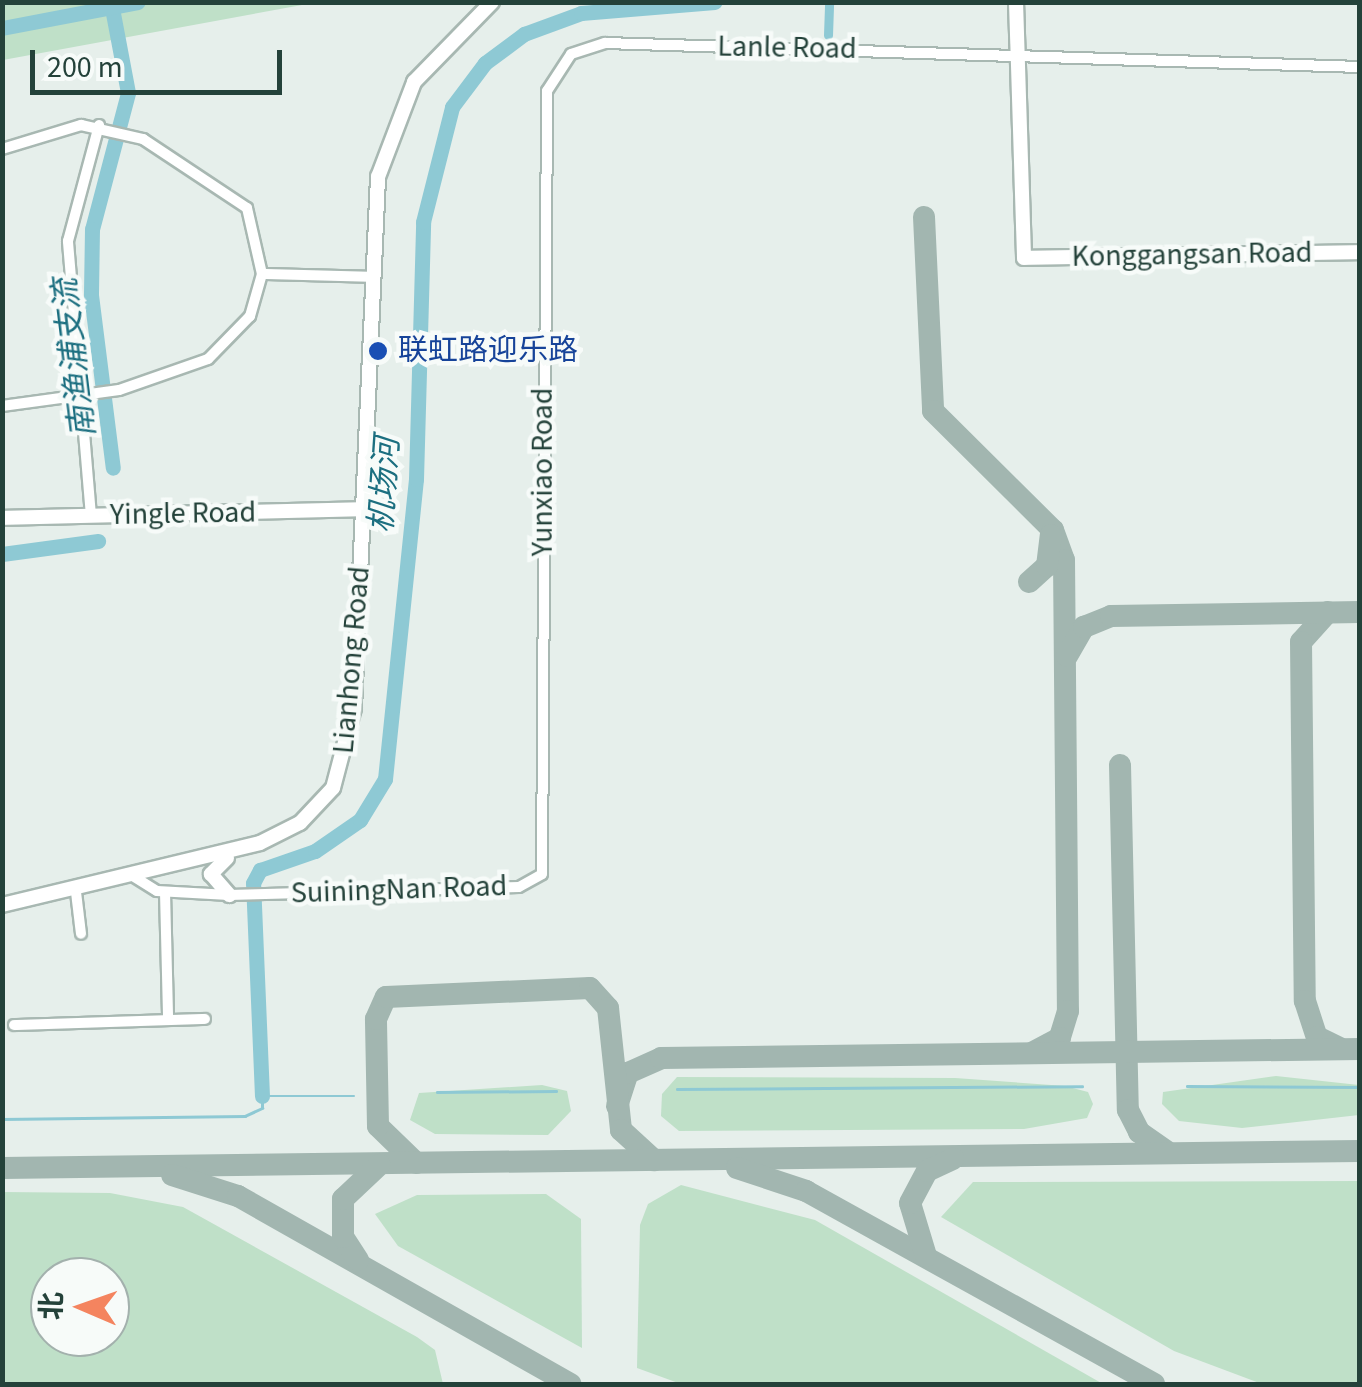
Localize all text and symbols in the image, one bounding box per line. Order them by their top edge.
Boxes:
street label: Lanle Road [717,29,857,67]
scale bar [35,30,288,92]
text: 200 m [47,46,123,89]
street label: Konggangsan Road [1071,235,1313,275]
water label: 南渔浦支流 [46,276,104,440]
place label: 联虹路迎乐路 [398,333,578,369]
marker: 联虹路迎乐路 [367,340,389,362]
street label: Yunxiao Road [525,388,561,556]
water label: 机场河 [362,436,408,534]
street label: Yingle Road [110,495,256,533]
street label: Lianhong Road [326,565,378,755]
street label: SuiningNan Road [290,868,508,912]
north arrow [30,1257,130,1357]
text: 北 [32,1291,72,1321]

